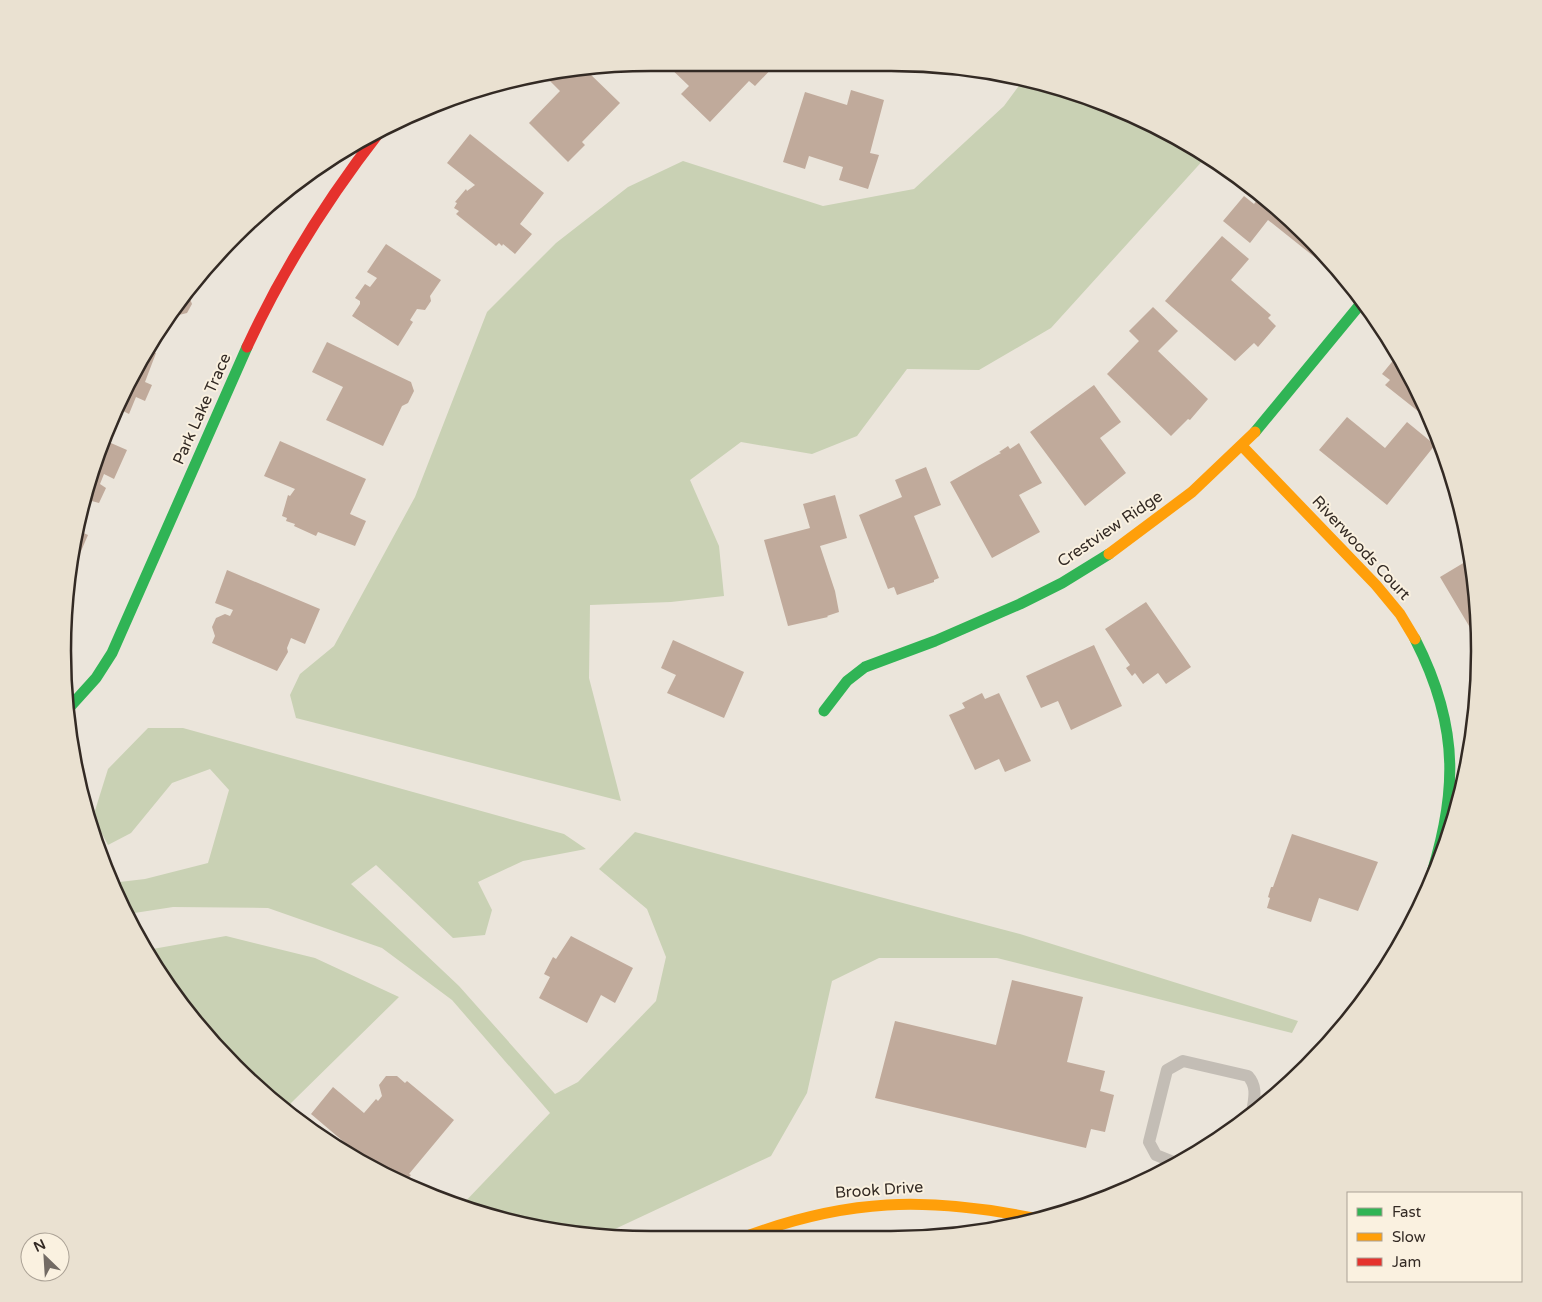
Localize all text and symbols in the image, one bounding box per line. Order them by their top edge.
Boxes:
street label: Park Lake Trace [169,350,235,468]
street label: Crestview Ridge [1054,486,1166,572]
street label: Riverwoods Court [1307,492,1415,604]
street label: Brook Drive [834,1177,924,1203]
legend [1347,1192,1522,1282]
text: Fast [1392,1203,1422,1221]
text: Slow [1392,1228,1426,1246]
north arrow [20,1232,70,1282]
text: N [31,1236,48,1256]
text: Jam [1392,1253,1421,1271]

